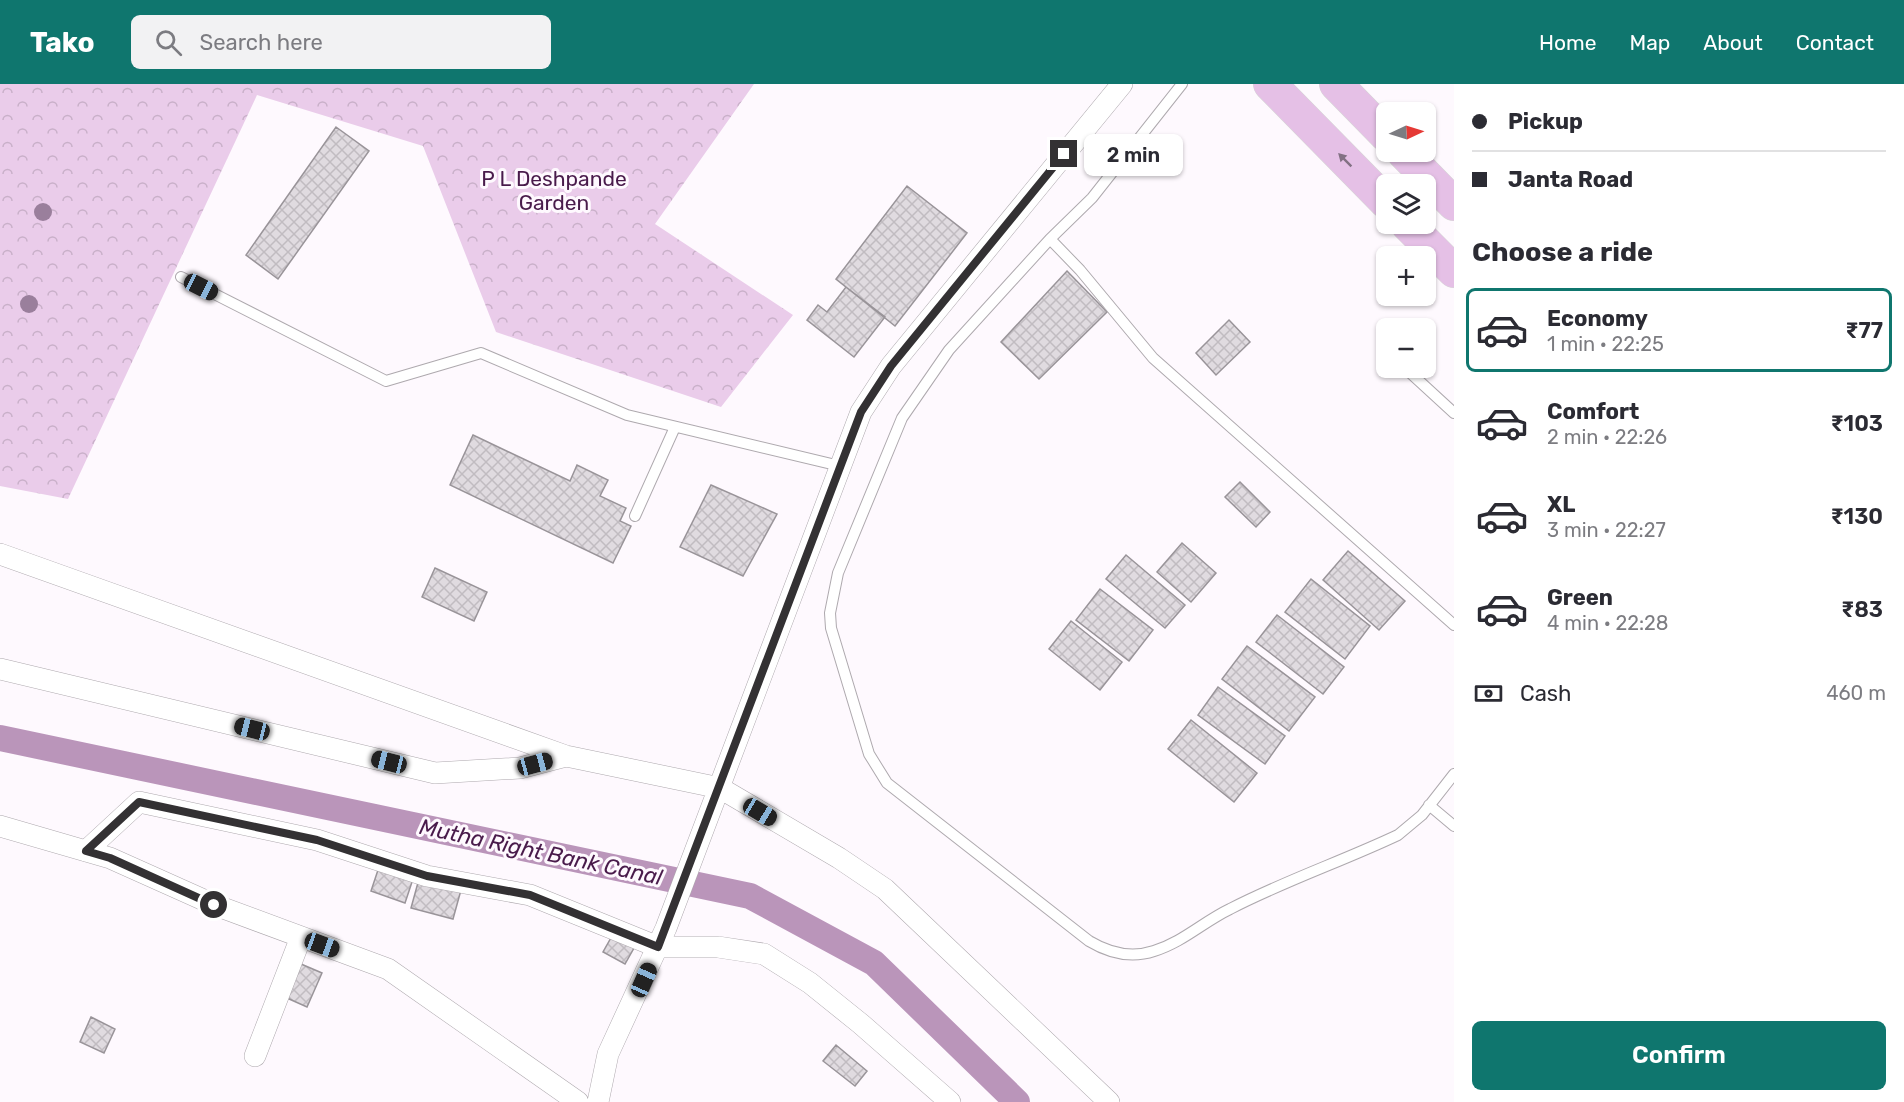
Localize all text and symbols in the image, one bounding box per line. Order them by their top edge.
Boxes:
search box [131,15,551,69]
text: Tako [30,26,95,59]
icon: search [152,26,185,59]
text: Search here [200,29,323,56]
text: Home [1539,30,1596,55]
text: Map [1629,30,1670,55]
text: About [1703,30,1763,55]
text: Contact [1796,30,1874,55]
north arrow [1376,102,1436,162]
map controls [1376,102,1436,378]
text: Pickup [1508,108,1583,135]
callout: 2 min [1085,133,1184,175]
route end [1050,140,1077,167]
text: 2 min [1107,143,1160,167]
one-way arrow [1338,153,1352,168]
park label: P L Deshpande Garden [481,166,627,215]
text: Janta Road [1508,166,1633,193]
button: layers [1376,174,1436,234]
text: Choose a ride [1472,236,1653,268]
button: + [1376,246,1436,306]
car [181,271,221,303]
icon: car [1475,303,1529,357]
text: Economy [1547,305,1648,332]
text: ₹77 [1845,317,1883,344]
button: − [1376,318,1436,378]
text: 1 min · 22:25 [1547,332,1664,356]
icon: car [1475,396,1529,450]
text: Comfort [1547,398,1639,425]
text: ₹103 [1830,410,1883,437]
text: 2 min · 22:26 [1547,425,1667,449]
icon: car [1475,489,1529,543]
text: XL [1547,491,1575,518]
text: ₹130 [1830,503,1883,530]
text: 3 min · 22:27 [1547,518,1666,542]
icon: car [1475,582,1529,636]
text: Green [1547,584,1613,611]
text: ₹83 [1841,596,1883,623]
text: 4 min · 22:28 [1547,611,1669,635]
icon: cash [1472,677,1505,710]
text: Cash [1520,680,1571,707]
text: 460 m [1826,681,1886,705]
car [232,716,272,742]
car [369,749,409,775]
car [515,751,555,777]
car [740,795,780,829]
water label: Mutha Right Bank Canal [417,813,666,891]
route start [200,891,227,918]
car [302,930,342,960]
car [628,960,660,1000]
button: Confirm [1472,1021,1886,1090]

